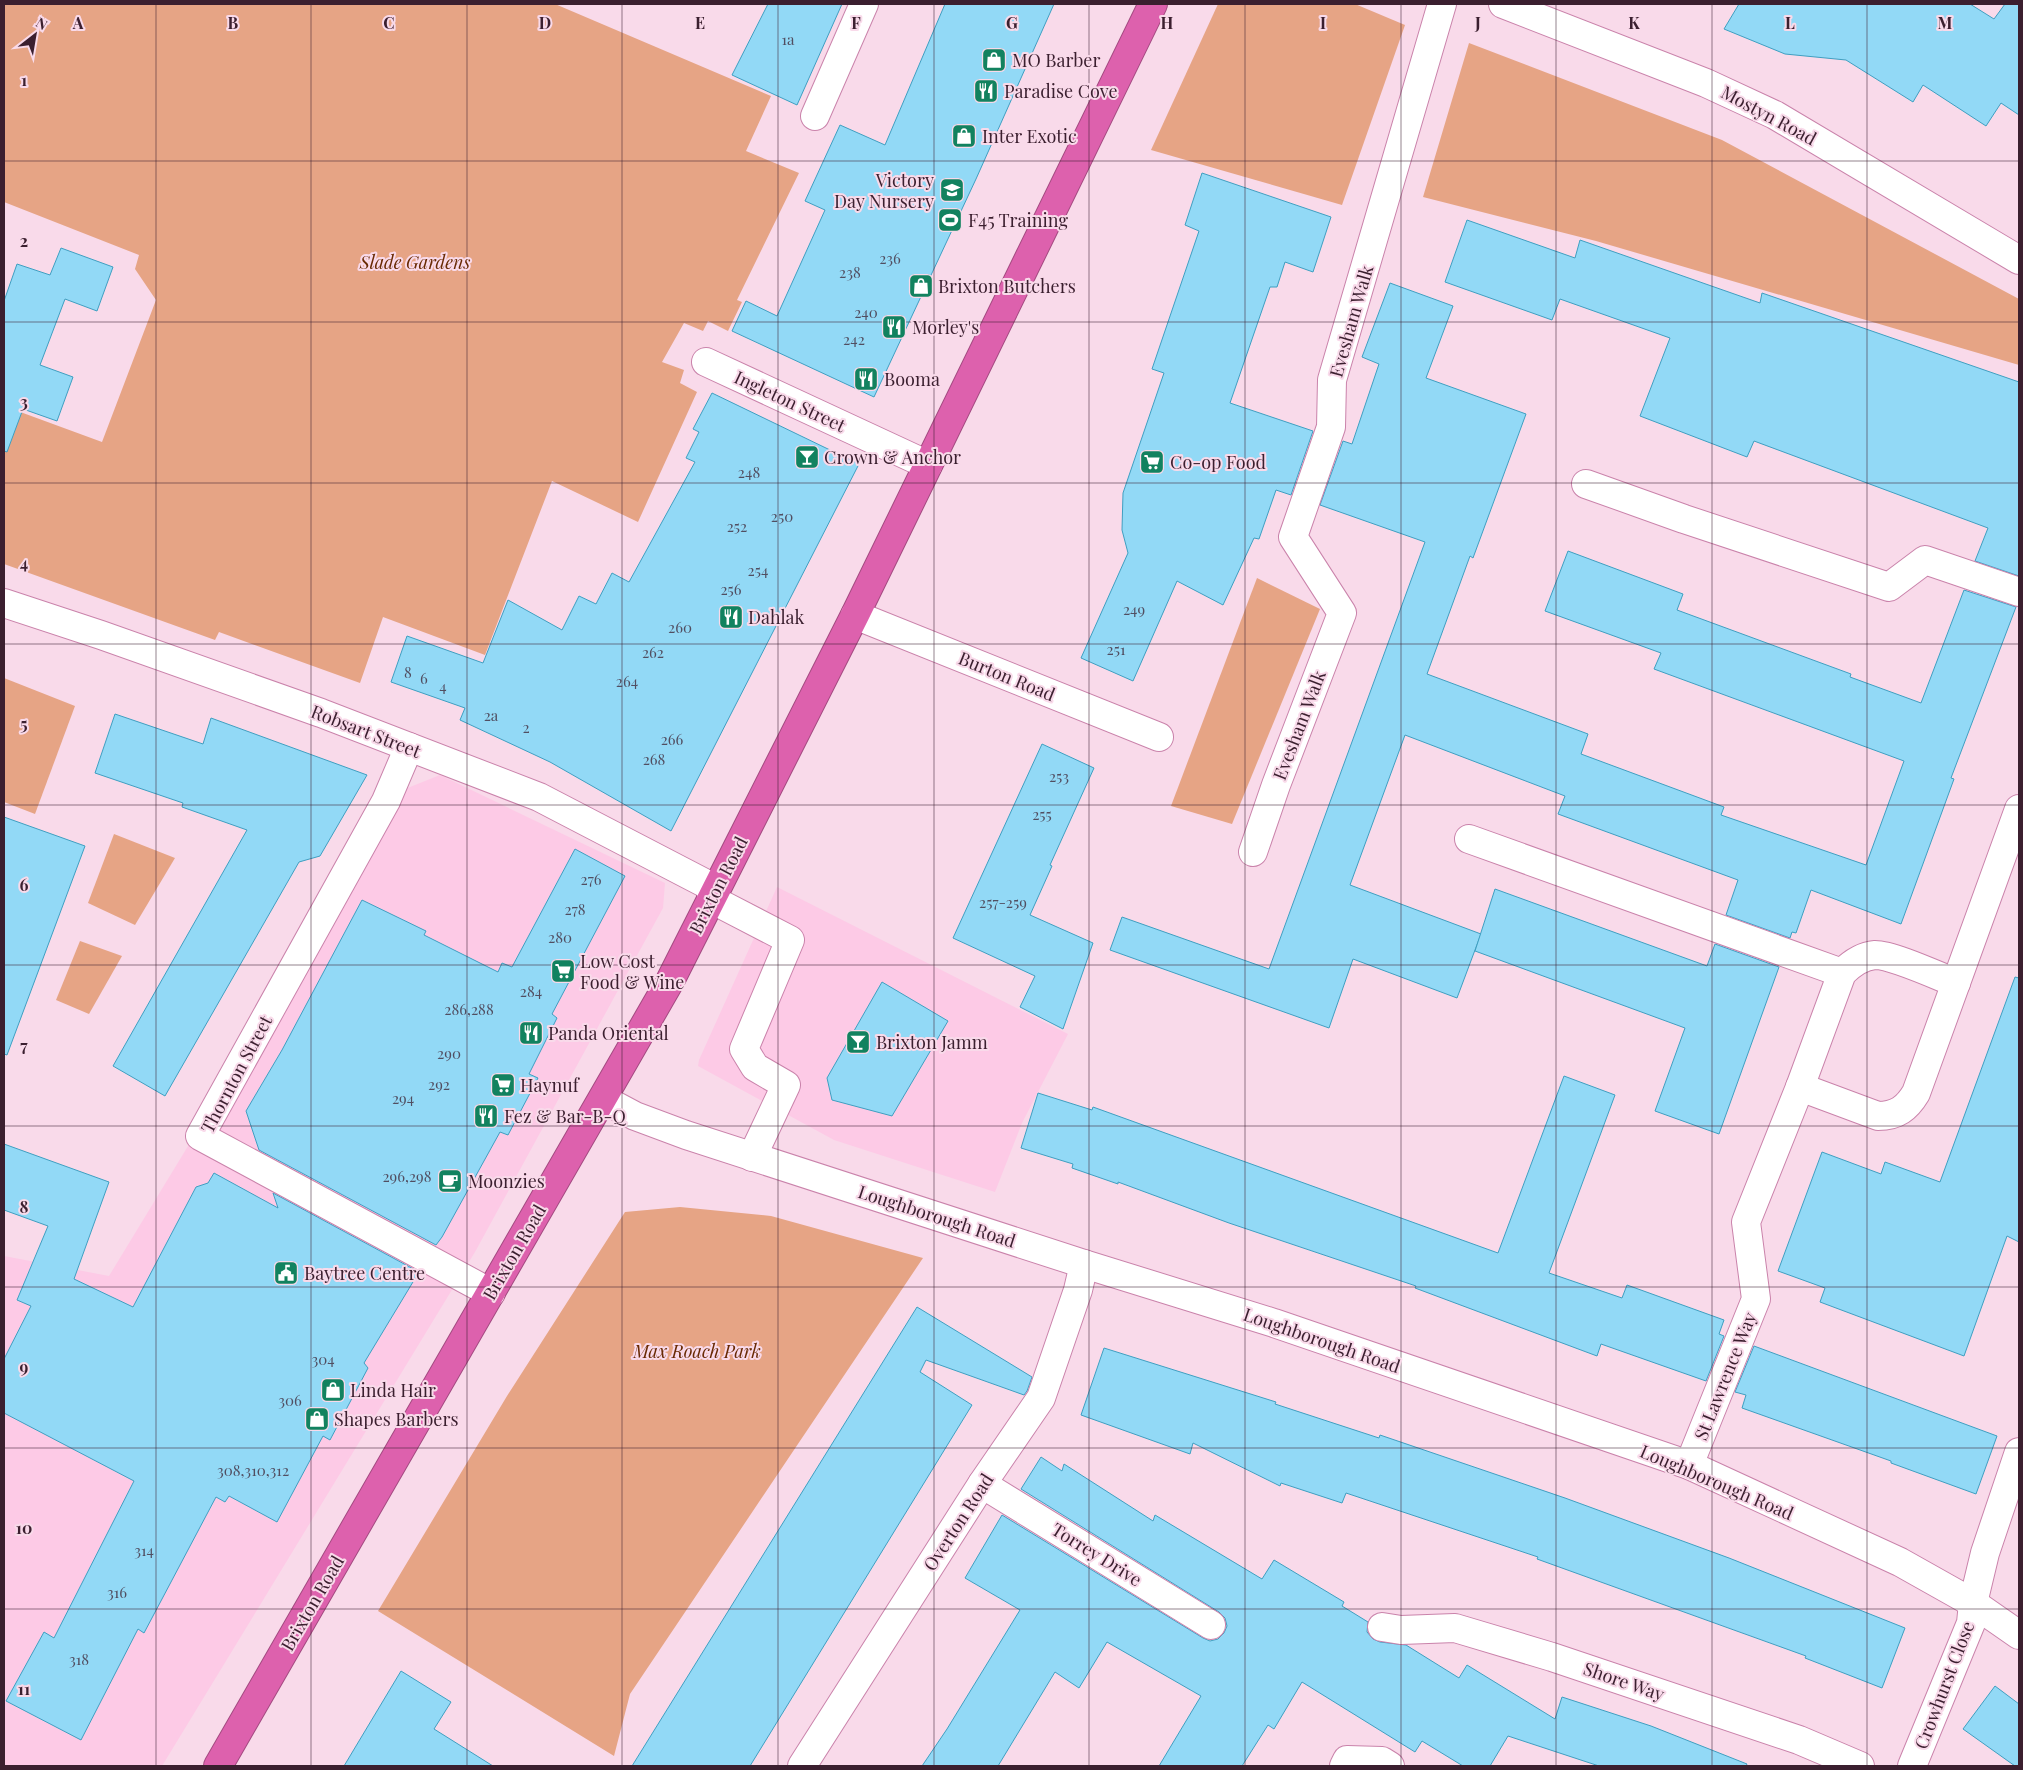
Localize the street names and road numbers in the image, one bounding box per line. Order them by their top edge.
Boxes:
street label: Mostyn Road [1717,80,1821,150]
street label: Evesham Walk [1324,262,1378,380]
street label: Ingleton Street [731,365,850,438]
street label: Burton Road [955,646,1059,706]
street label: Evesham Walk [1267,667,1331,783]
street label: Robsart Street [308,699,425,763]
street label: Brixton Road [683,832,753,938]
street label: Thornton Street [195,1010,277,1137]
street label: Loughborough Road [855,1179,1019,1253]
street label: Brixton Road [477,1200,551,1304]
street label: Loughborough Road [1240,1302,1404,1378]
street label: St Lawrence Way [1688,1308,1762,1444]
street label: Loughborough Road [1637,1439,1798,1525]
street label: Overton Road [918,1468,999,1575]
street label: Torrey Drive [1047,1517,1147,1591]
street label: Brixton Road [275,1551,349,1655]
street label: Crowhurst Close [1909,1618,1979,1752]
street label: Shore Way [1580,1656,1668,1706]

